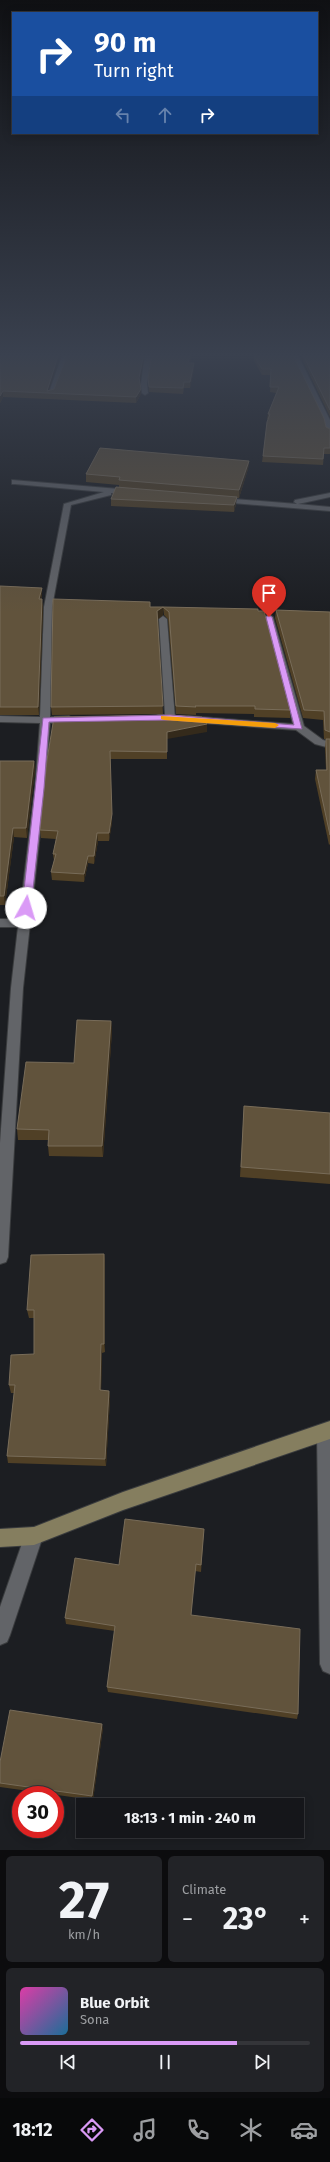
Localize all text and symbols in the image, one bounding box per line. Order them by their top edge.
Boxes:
text: 90 m [94,26,156,59]
icon: right [28,28,80,80]
text: Turn right [94,60,174,82]
icon: left [112,104,134,126]
icon: ahead [154,104,176,126]
icon: right [196,104,218,126]
pin [252,576,286,617]
icon: arrive [258,582,280,604]
position arrow [5,887,47,929]
speed limit sign: 30 [12,1786,64,1838]
text: 18:13 · 1 min · 240 m [124,1809,256,1827]
text: 27 [59,1869,109,1932]
text: Climate [182,1882,226,1897]
text: 23° [223,1901,269,1937]
text: − [182,1906,193,1933]
text: + [299,1906,310,1933]
text: km/h [68,1927,100,1942]
text: Blue Orbit [80,1994,149,2012]
text: Sona [80,2012,109,2027]
icon: previous [57,2051,79,2073]
icon: pause [154,2051,176,2073]
icon: next [251,2051,273,2073]
icon: directions [78,2116,106,2144]
icon: music [131,2116,159,2144]
icon: phone [184,2116,212,2144]
icon: climate [237,2116,265,2144]
icon: car [290,2116,318,2144]
text: 18:12 [12,2119,53,2141]

